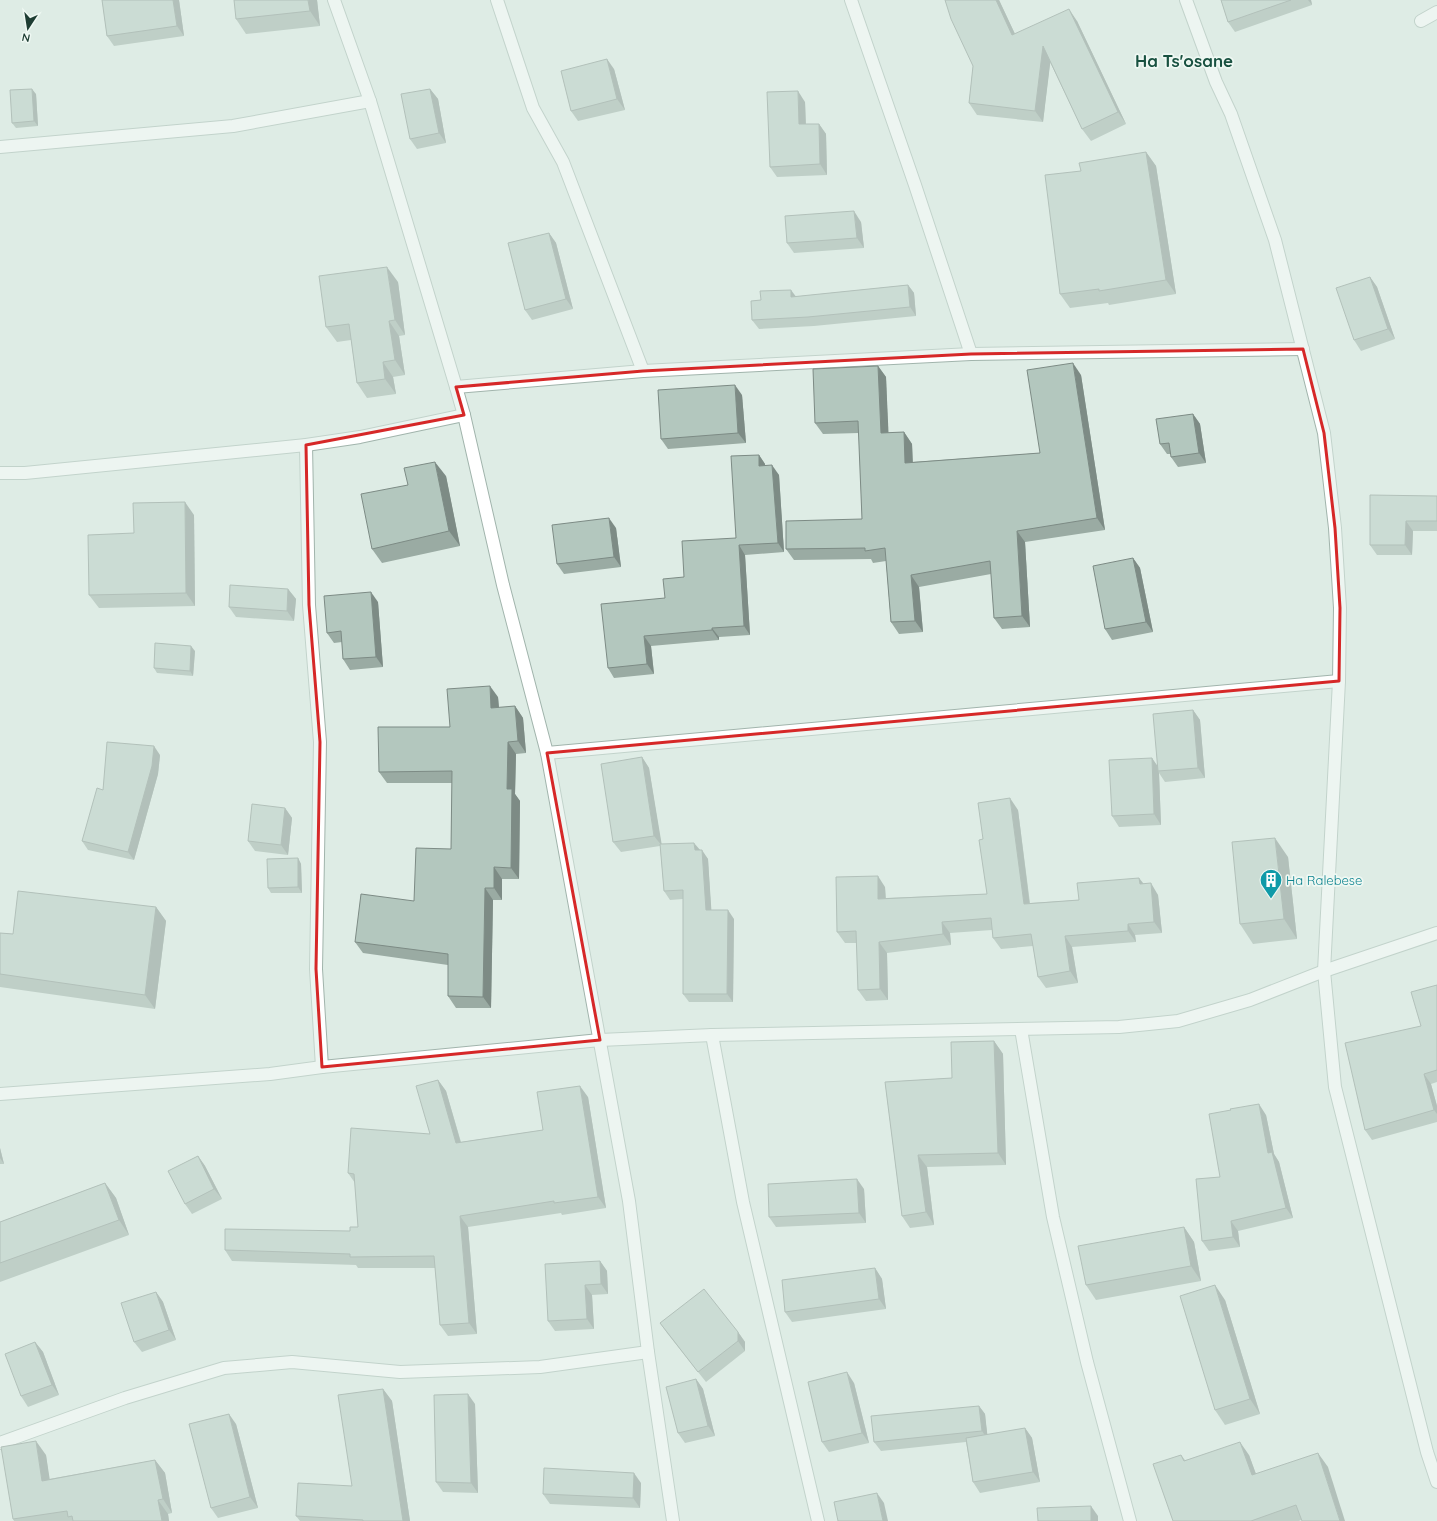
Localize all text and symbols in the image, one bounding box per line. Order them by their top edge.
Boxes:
north arrow [8,8,48,48]
text: N [21,30,31,45]
district label: Ha Ts'osane [1135,50,1233,71]
building icon: Ha Ralebese [1258,867,1284,900]
place label: Ha Ralebese [1286,872,1362,888]

